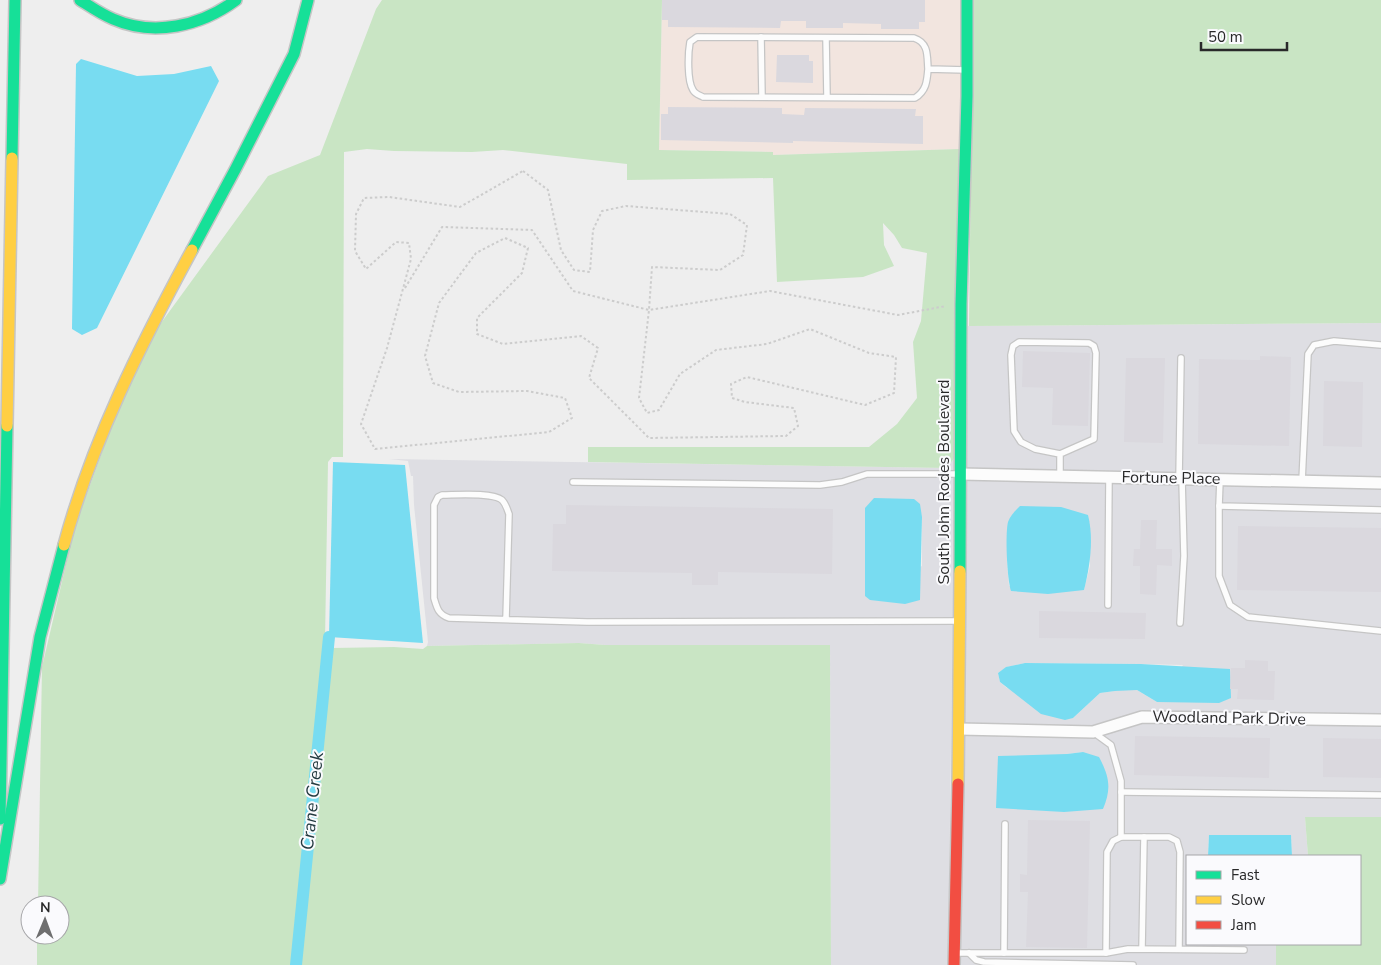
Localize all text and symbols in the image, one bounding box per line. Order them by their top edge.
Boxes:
scale bar [1201,20,1287,52]
text: 50 m [1208,27,1243,47]
street label: South John Rodes Boulevard [933,379,955,585]
street label: Fortune Place [1121,466,1221,490]
street label: Woodland Park Drive [1152,706,1306,730]
water label: Crane Creek [295,750,329,851]
legend [1186,855,1361,945]
text: Fast [1231,865,1260,885]
text: Slow [1231,890,1266,910]
north arrow [20,895,70,945]
text: N [40,898,51,917]
text: Jam [1230,915,1257,935]

